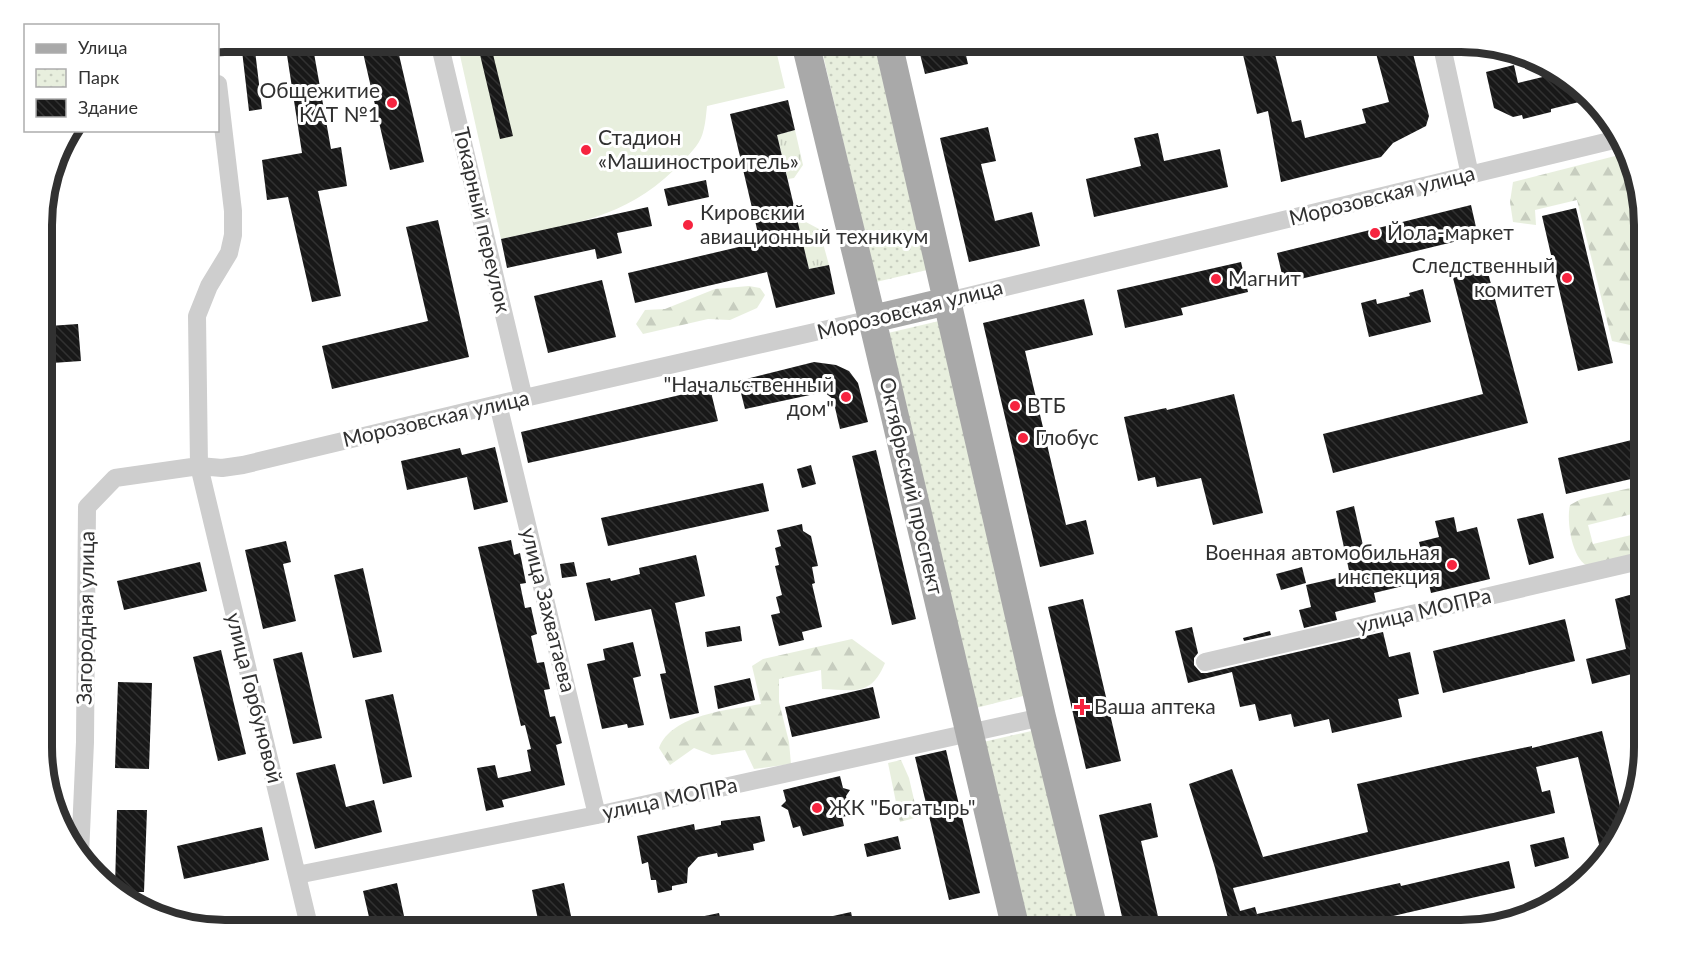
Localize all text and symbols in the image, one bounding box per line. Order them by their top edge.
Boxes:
legend [24,24,219,132]
text: Улица [78,36,128,58]
text: Парк [78,66,120,88]
place label: Общежитие КАТ №1 [260,77,380,126]
text: Здание [78,96,138,118]
marker: Общежитие КАТ №1 [385,96,399,110]
street label: Токарный переулок [450,124,517,315]
place label: Стадион «Машиностроитель» [598,124,799,173]
marker: Стадион «Машиностроитель» [579,143,593,157]
street label: Морозовская улица [1286,159,1477,230]
place label: Кировский авиационный техникум [700,199,928,248]
marker: Кировский авиационный техникум [681,218,695,232]
place label: Йола-маркет [1387,219,1514,244]
marker: Йола-маркет [1368,226,1382,240]
place label: Следственный комитет [1412,252,1555,301]
place label: Магнит [1228,265,1301,290]
marker: Следственный комитет [1560,271,1574,285]
marker: Магнит [1209,272,1223,286]
street label: Морозовская улица [814,273,1005,344]
place label: "Начальственный дом" [663,371,834,420]
street label: Октябрьский проспект [875,374,950,597]
street label: Морозовская улица [340,384,531,451]
marker: "Начальственный дом" [839,390,853,404]
place label: ВТБ [1027,392,1066,417]
marker: ВТБ [1008,399,1022,413]
place label: Глобус [1035,424,1099,449]
marker: Глобус [1016,431,1030,445]
street label: улица Захватаева [517,525,582,695]
street label: Загородная улица [70,531,99,705]
place label: Военная автомобильная инспекция [1205,539,1440,588]
marker: Военная автомобильная инспекция [1445,558,1459,572]
street label: улица МОПРа [1354,582,1493,637]
street label: улица Горбуновой [222,610,289,786]
place label: Ваша аптека [1094,693,1216,718]
marker: Ваша аптека [1075,700,1089,714]
street label: улица МОПРа [600,771,739,824]
place label: ЖК "Богатырь" [829,794,975,819]
marker: ЖК "Богатырь" [810,801,824,815]

